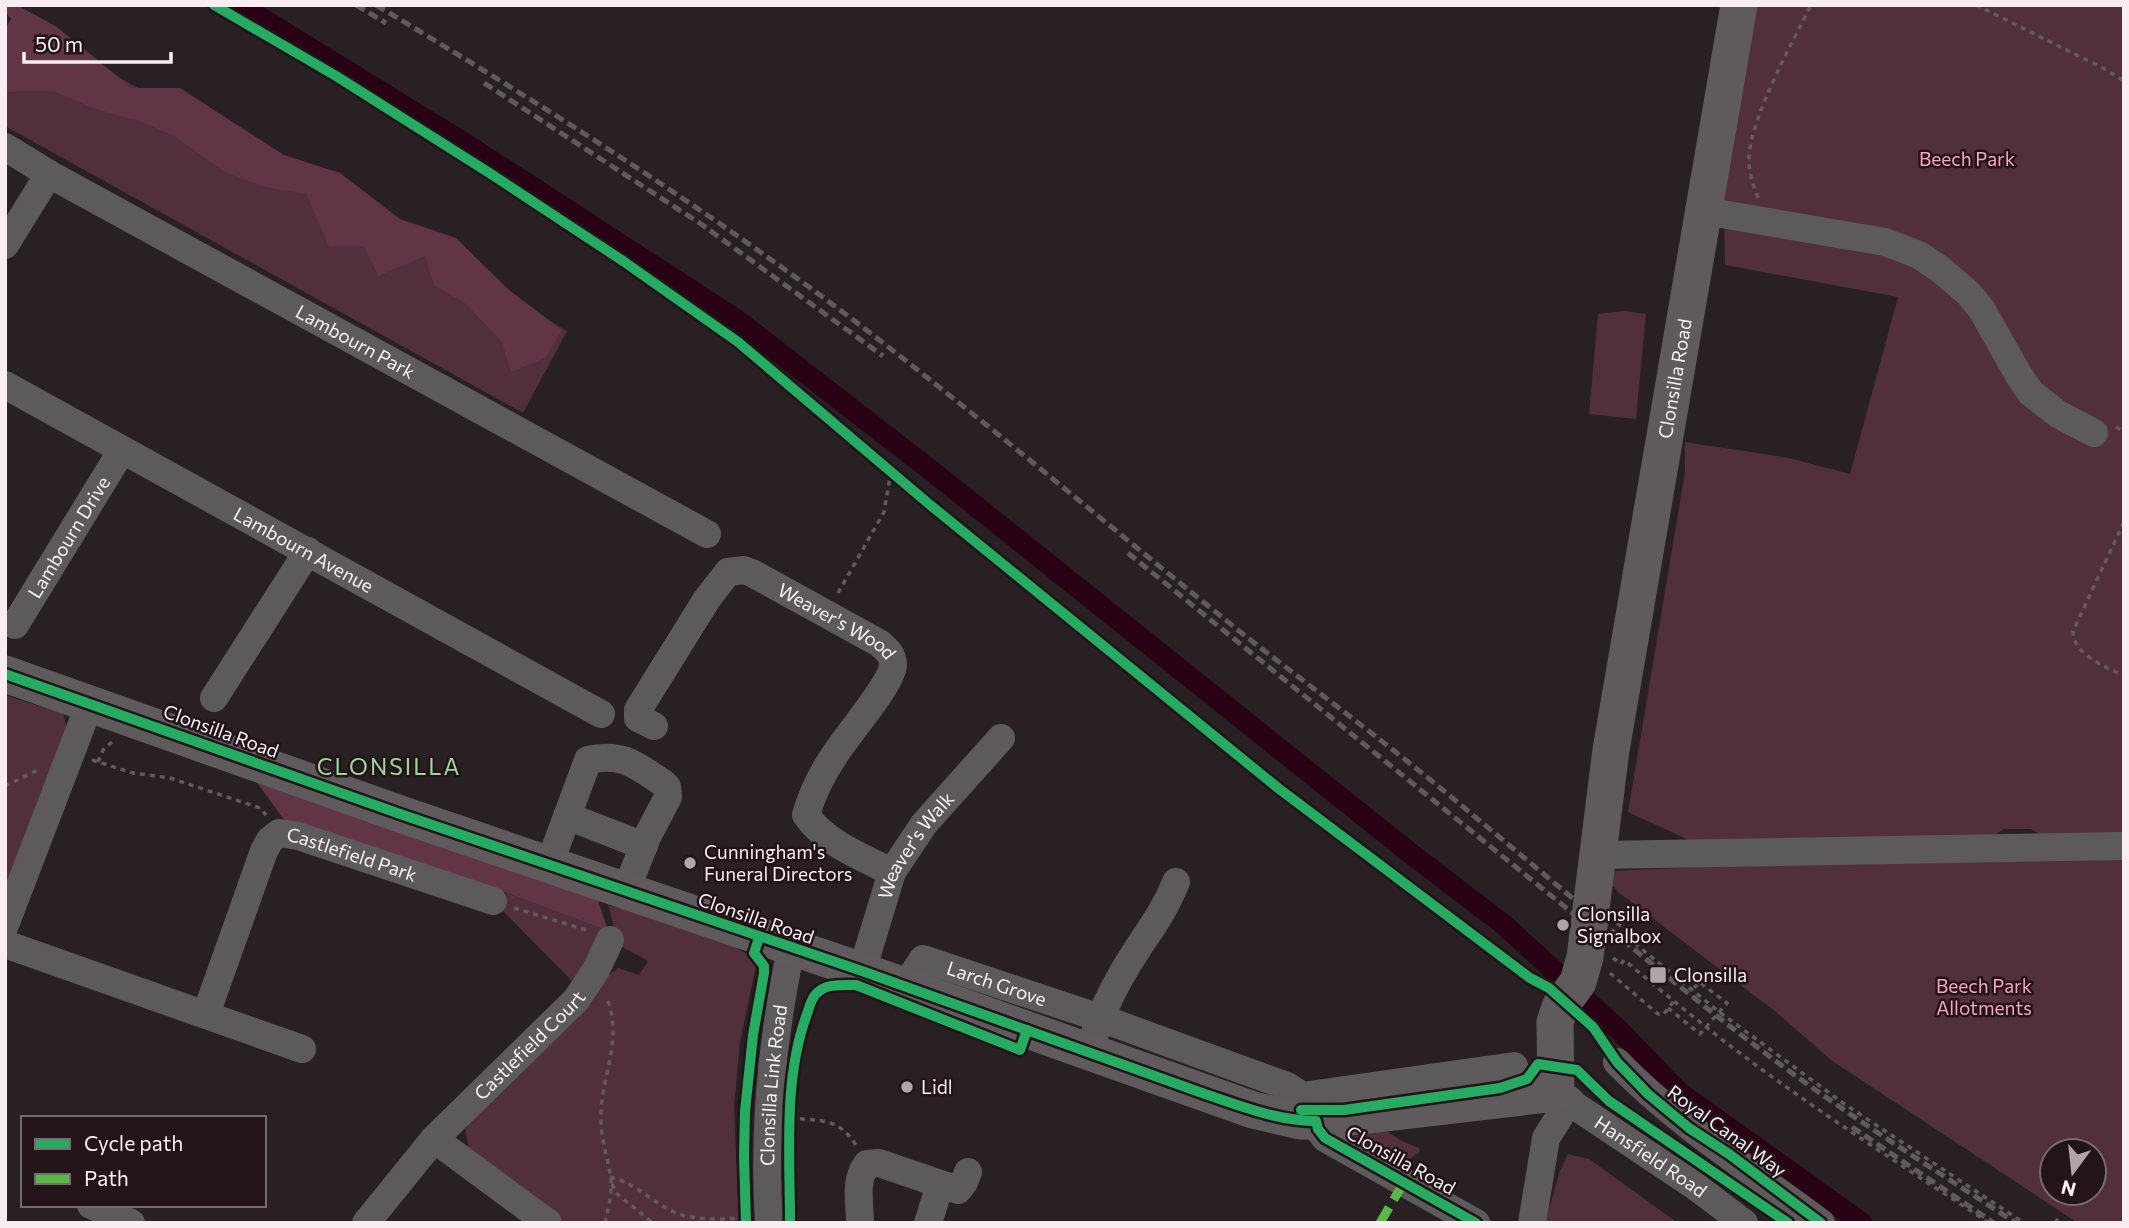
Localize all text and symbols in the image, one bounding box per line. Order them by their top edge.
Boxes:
scale bar [24,21,172,65]
text: 50 m [35,31,83,56]
park label: Beech Park [1919,147,2015,170]
street label: Lambourn Park [292,299,419,383]
street label: Clonsilla Road [1653,317,1696,440]
street label: Lambourn Drive [22,472,114,602]
street label: Lambourn Avenue [230,502,378,597]
street label: Weaver's Wood [774,578,902,663]
street label: Clonsilla Road [160,699,282,762]
district label: CLONSILLA [317,752,461,780]
street label: Weaver's Walk [872,787,958,902]
street label: Castlefield Park [285,822,420,886]
place label: Cunningham's Funeral Directors [704,840,852,885]
marker: Cunningham's Funeral Directors [682,855,698,871]
street label: Clonsilla Road [695,887,817,948]
place label: Clonsilla Signalbox [1577,902,1661,947]
marker: Clonsilla Signalbox [1555,917,1571,933]
street label: Larch Grove [944,956,1050,1010]
place label: Clonsilla [1674,963,1747,986]
marker: Clonsilla [1648,965,1668,985]
park label: Beech Park Allotments [1936,974,2032,1019]
street label: Castlefield Court [469,986,590,1104]
street label: Clonsilla Link Road [755,1003,791,1166]
place label: Lidl [921,1075,953,1098]
marker: Lidl [899,1079,915,1095]
street label: Royal Canal Way [1663,1080,1791,1182]
street label: Hansfield Road [1591,1110,1712,1202]
legend [21,1116,266,1207]
street label: Clonsilla Road [1343,1120,1460,1199]
text: Cycle path [84,1130,183,1155]
north arrow [2038,1137,2108,1207]
text: Path [84,1165,129,1190]
text: N [2059,1176,2078,1202]

